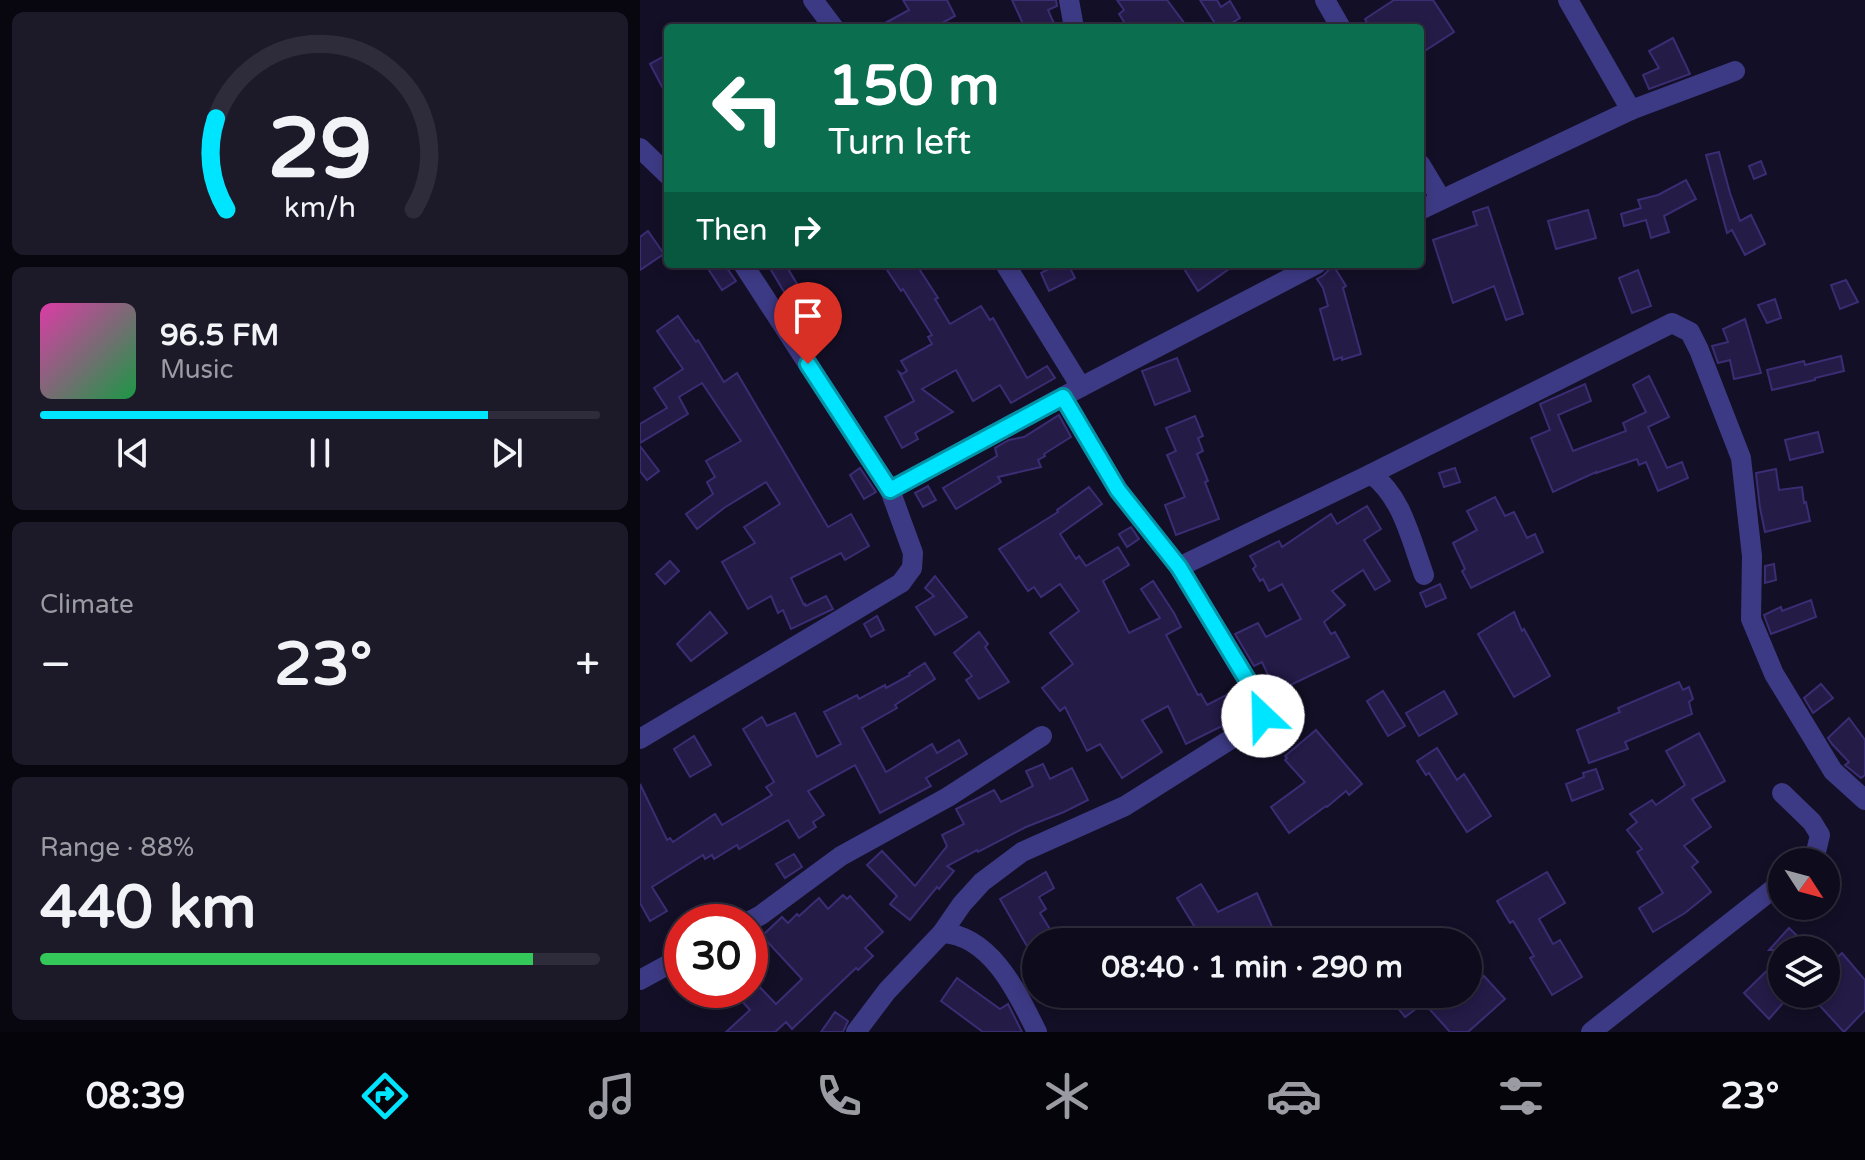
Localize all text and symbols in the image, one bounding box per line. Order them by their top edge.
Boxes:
text: 150 m [828,53,999,120]
icon: left [696,56,800,160]
text: 29 [268,99,372,199]
text: Turn left [828,121,971,164]
text: km/h [284,191,356,225]
icon: right [784,208,828,252]
text: Then [696,212,768,249]
pin [774,282,842,364]
icon: arrive [786,294,830,338]
text: 96.5 FM [160,317,279,354]
text: Music [160,354,233,385]
icon: previous [111,431,155,475]
icon: pause [298,431,342,475]
icon: next [485,431,529,475]
text: Climate [40,589,134,620]
text: 23° [274,629,372,701]
text: − [40,639,71,692]
text: + [575,639,600,692]
position arrow [1221,674,1305,758]
text: Range · 88% [40,832,194,863]
north arrow [1768,848,1840,920]
map controls [1768,848,1840,1008]
text: 440 km [40,872,256,944]
speed limit sign: 30 [664,904,768,1008]
button: layers [1768,936,1840,1008]
text: 08:40 · 1 min · 290 m [1101,949,1403,986]
icon: directions [357,1068,413,1124]
icon: music [584,1068,640,1124]
icon: phone [811,1068,867,1124]
icon: climate [1039,1068,1095,1124]
icon: car [1266,1068,1322,1124]
icon: filters [1493,1068,1549,1124]
text: 08:39 [86,1075,185,1118]
text: 23° [1721,1075,1779,1118]

